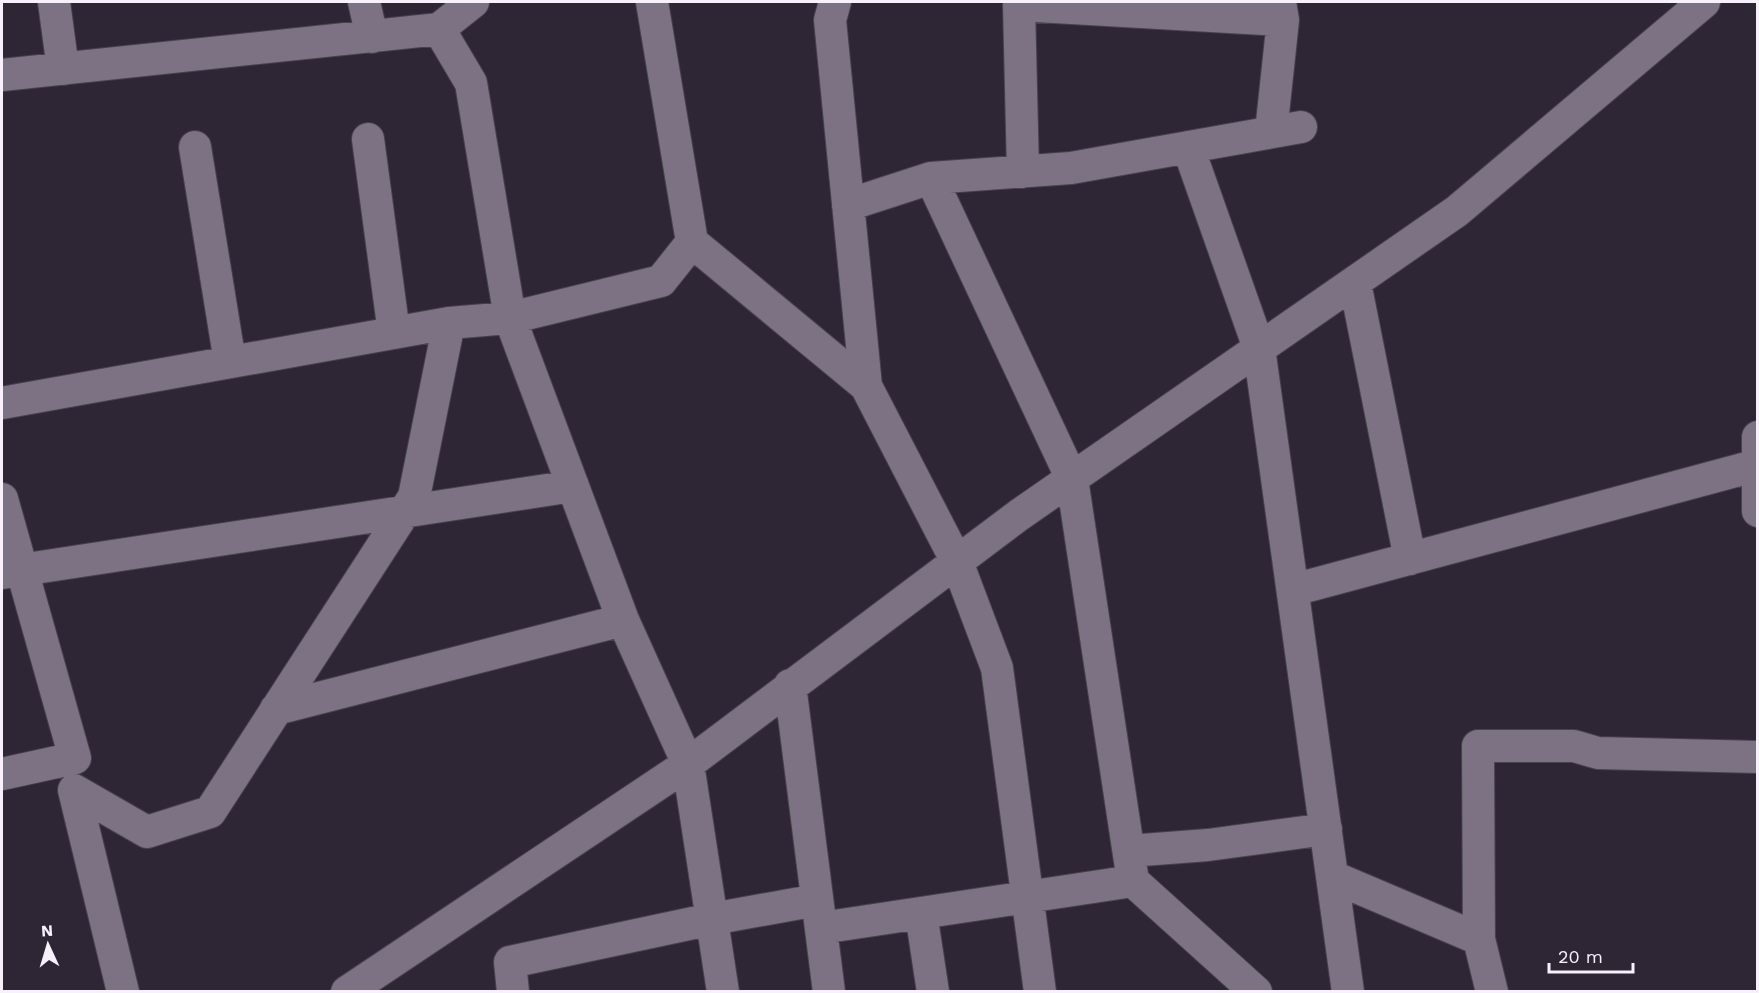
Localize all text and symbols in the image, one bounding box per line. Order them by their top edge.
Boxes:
north arrow [18,915,78,975]
text: N [40,921,54,940]
scale bar [1549,936,1633,974]
text: 20 m [1558,946,1603,967]

